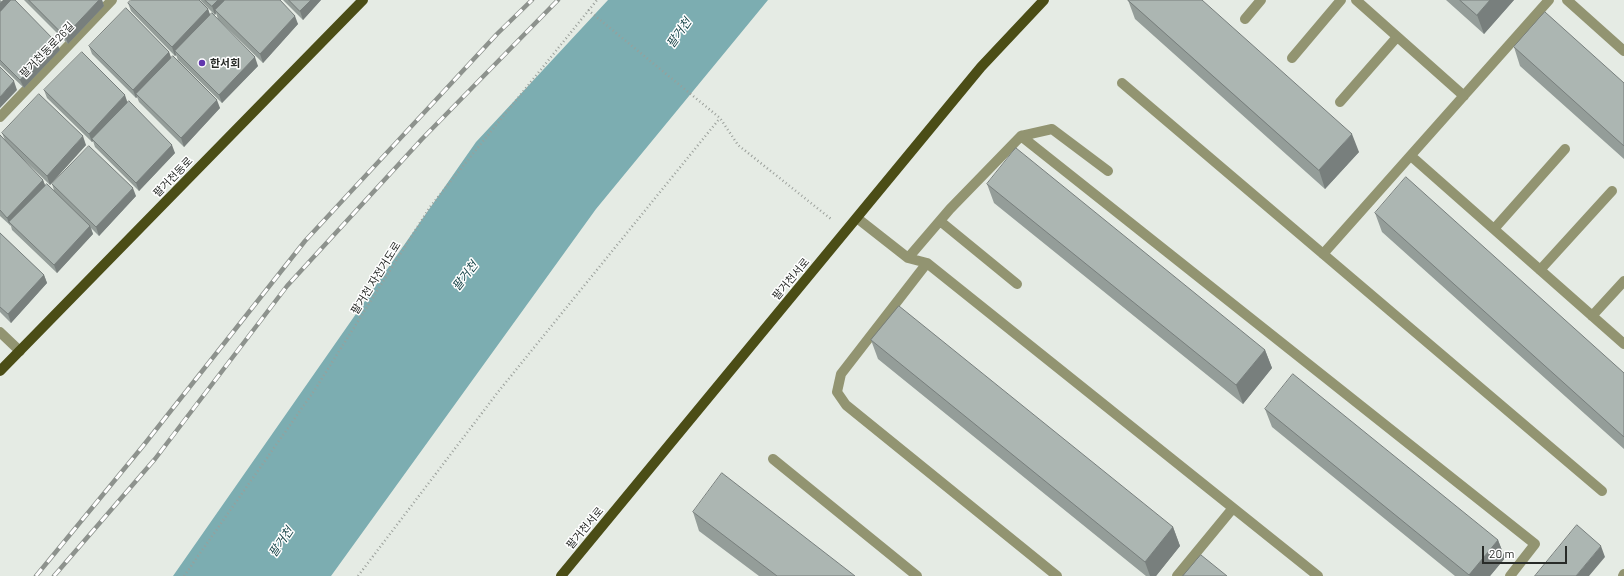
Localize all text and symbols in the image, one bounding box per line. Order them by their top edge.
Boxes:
water label: 팔거천 [664,15,694,51]
street label: 팔거천동로26길 [17,19,77,81]
place label: 한서회 [210,56,240,70]
marker: 한서회 [197,58,207,68]
street label: 팔거천동로 [151,154,195,200]
street label: 팔거천 자전거도로 [348,239,404,317]
street label: 팔거천서로 [770,255,812,303]
water label: 팔거천 [449,259,481,293]
street label: 팔거천서로 [564,504,606,552]
water label: 팔거천 [266,524,296,560]
scale bar [1484,538,1569,564]
text: 20 m [1489,546,1515,560]

